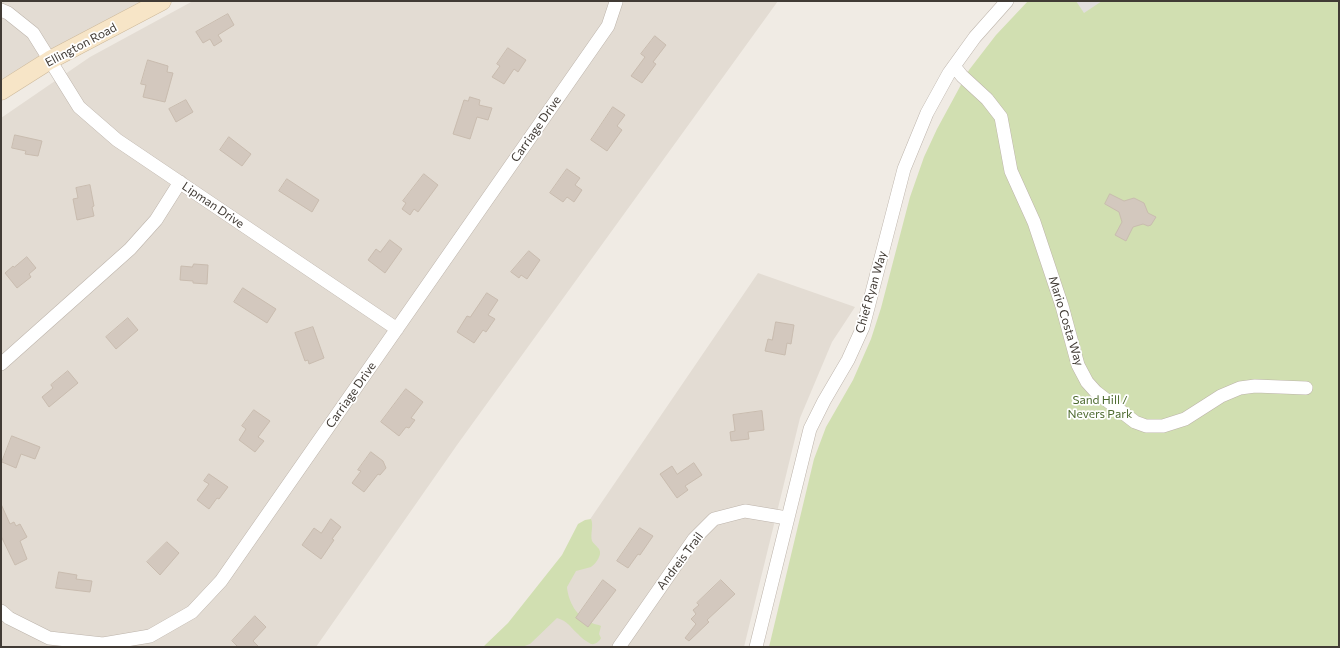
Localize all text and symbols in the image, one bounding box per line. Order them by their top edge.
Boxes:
street label: Ellington Road [43,20,119,70]
street label: Carriage Drive [508,93,564,165]
street label: Lipman Drive [179,179,247,231]
street label: Chief Ryan Way [852,249,890,335]
street label: Mario Costa Way [1045,274,1087,368]
street label: Carriage Drive [323,359,379,431]
park label: Sand Hill / Nevers Park [1068,393,1132,421]
street label: Andreis Trail [654,530,706,592]

